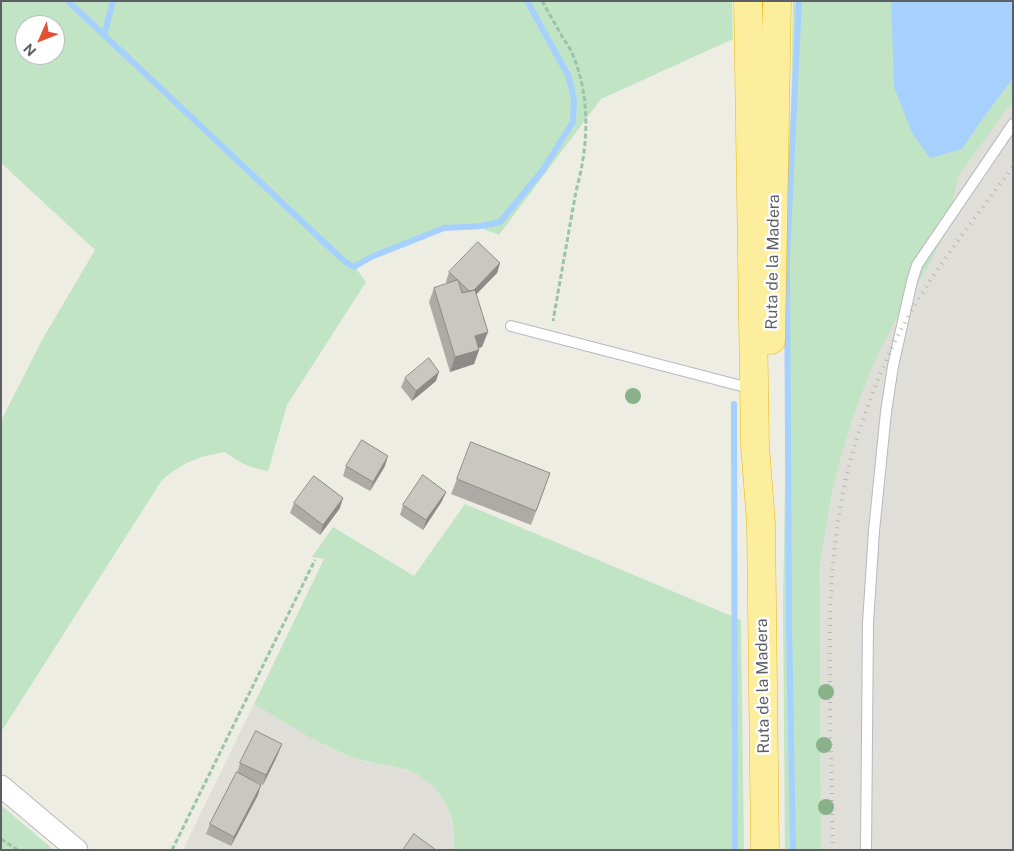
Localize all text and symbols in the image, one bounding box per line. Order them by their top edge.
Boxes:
north arrow [15,15,65,65]
text: N [20,40,39,59]
street label: Ruta de la Madera [762,194,784,330]
street label: Ruta de la Madera [752,618,774,754]

